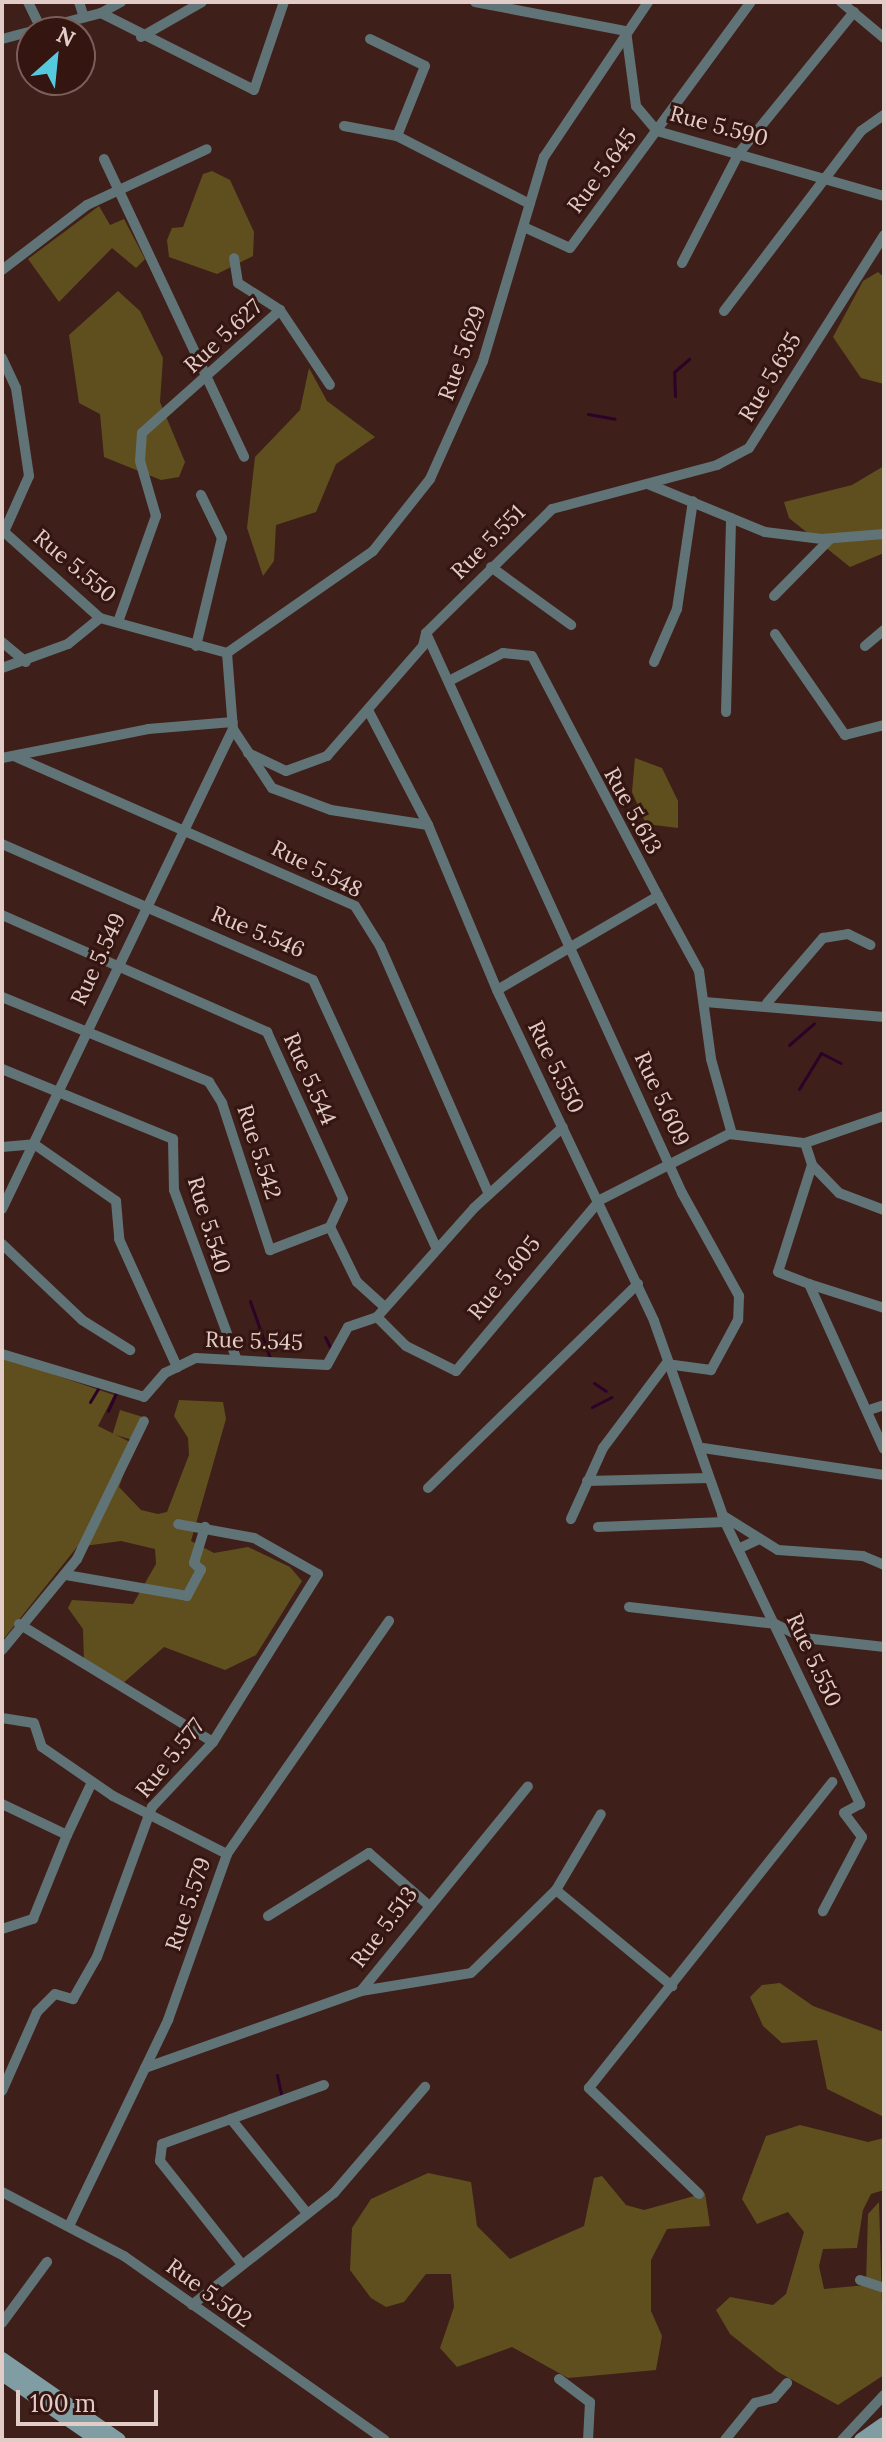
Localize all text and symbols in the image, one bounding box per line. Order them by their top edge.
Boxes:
north arrow [16,16,96,96]
text: N [52,20,80,53]
street label: Rue 5.590 [667,100,771,152]
street label: Rue 5.645 [562,124,642,218]
street label: Rue 5.627 [179,293,267,379]
street label: Rue 5.629 [433,302,491,404]
street label: Rue 5.635 [733,328,807,426]
street label: Rue 5.551 [445,499,531,585]
street label: Rue 5.550 [28,524,122,608]
street label: Rue 5.613 [598,763,668,859]
street label: Rue 5.548 [267,835,367,903]
street label: Rue 5.546 [207,901,309,963]
street label: Rue 5.549 [65,909,131,1009]
street label: Rue 5.550 [522,1016,590,1118]
street label: Rue 5.544 [278,1029,342,1129]
street label: Rue 5.609 [629,1048,695,1150]
street label: Rue 5.542 [231,1101,287,1203]
street label: Rue 5.540 [182,1173,236,1277]
street label: Rue 5.605 [462,1231,546,1325]
street label: Rue 5.545 [205,1326,303,1356]
street label: Rue 5.550 [781,1609,847,1711]
street label: Rue 5.577 [130,1713,210,1803]
street label: Rue 5.579 [160,1854,216,1954]
street label: Rue 5.513 [345,1881,423,1973]
street label: Rue 5.502 [161,2253,257,2333]
scale bar [20,2374,162,2424]
text: 100 m [30,2388,96,2419]

